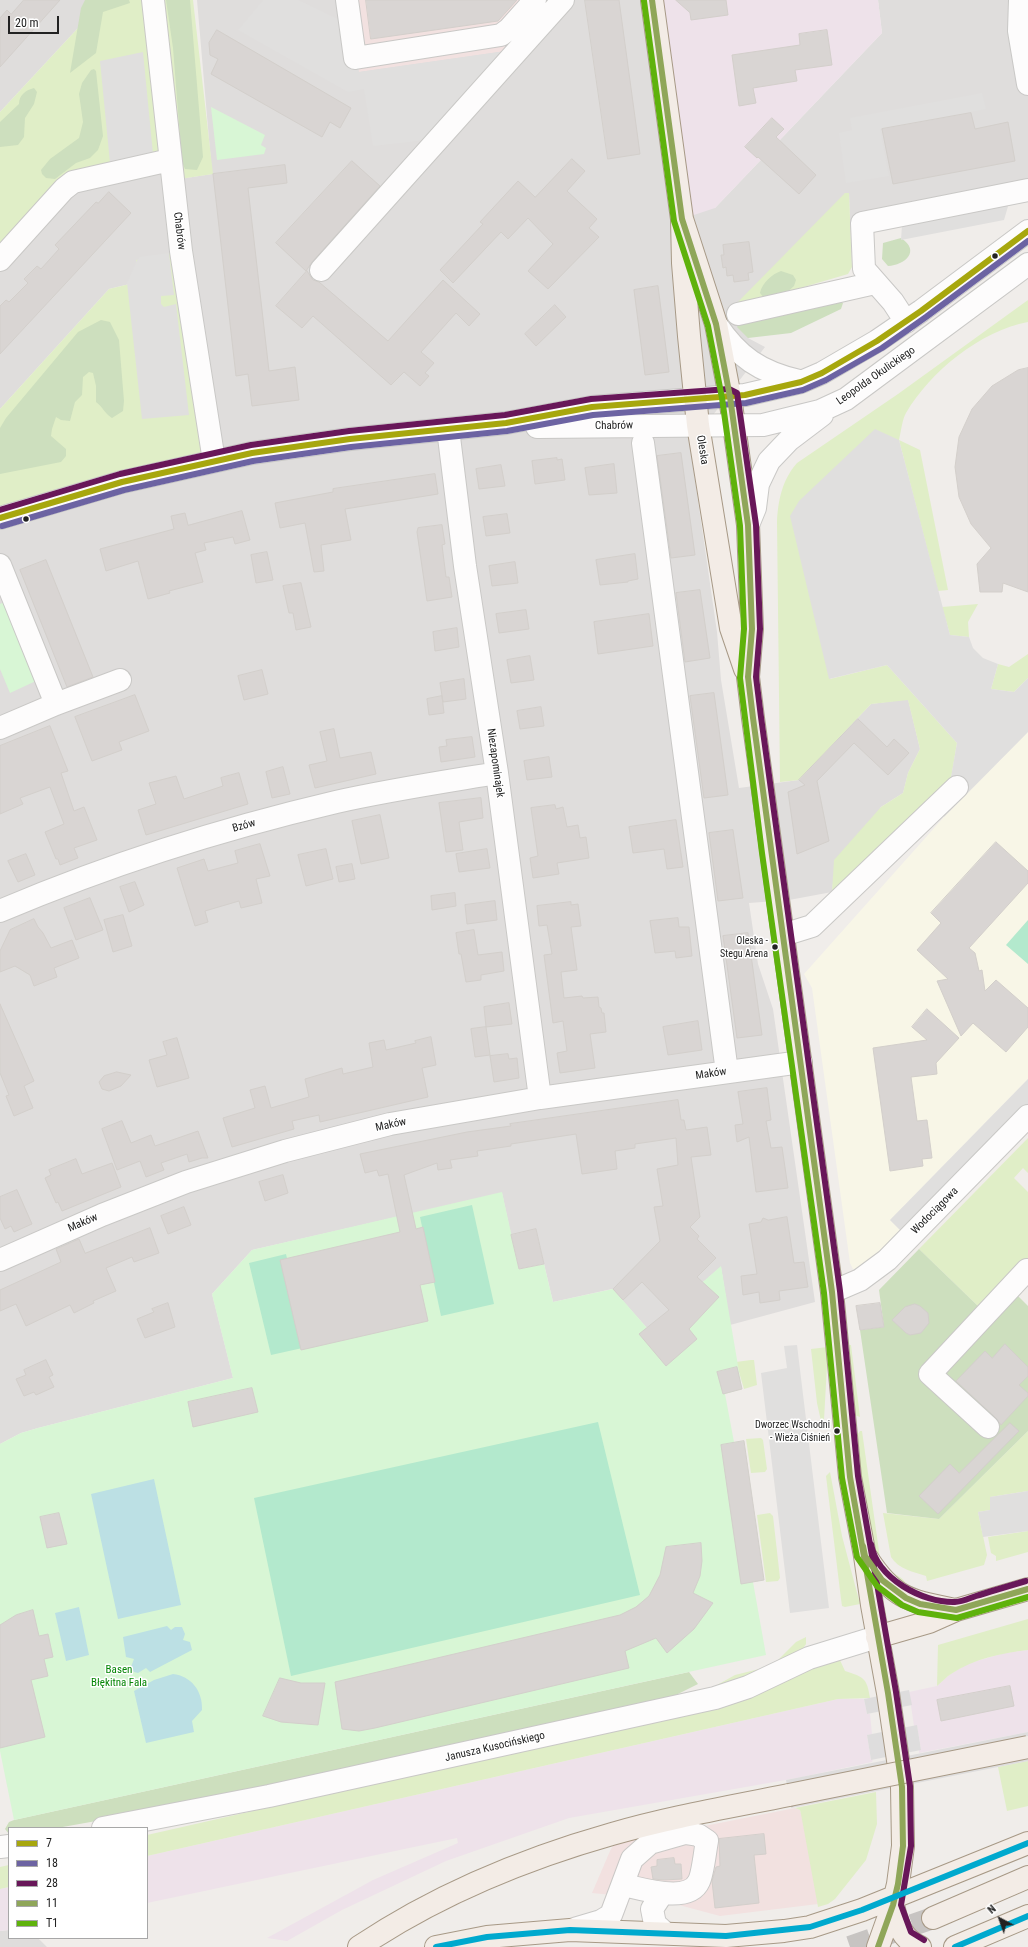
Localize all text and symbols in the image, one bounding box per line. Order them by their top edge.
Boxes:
scale bar [10,8,61,34]
text: 20 m [15,16,39,30]
street label: Chabrów [170,211,188,251]
unlabelled marker [990,251,1000,261]
street label: Leopolda Okulickiego [834,344,918,408]
street label: Chabrów [595,419,633,433]
street label: Oleska [693,434,711,466]
unlabelled marker [21,514,31,524]
street label: Niezapominajek [484,728,506,798]
street label: Bzów [231,816,257,836]
place label: Oleska - Stegu Arena [720,935,768,958]
marker: Oleska - Stegu Arena [770,942,780,952]
street label: Maków [695,1065,727,1083]
street label: Maków [374,1115,408,1135]
street label: Wodociągowa [909,1185,961,1237]
street label: Maków [66,1211,100,1235]
place label: Dworzec Wschodni - Wieża Ciśnień [755,1419,830,1442]
marker: Dworzec Wschodni - Wieża Ciśnień [832,1426,842,1436]
park label: Basen Błękitna Fala [91,1663,147,1689]
street label: Janusza Kusocińskiego [444,1729,546,1765]
legend [8,1827,148,1939]
text: 7 [46,1836,52,1850]
text: 18 [46,1856,58,1870]
text: 28 [46,1876,58,1890]
text: 11 [46,1896,58,1910]
north arrow [980,1899,1020,1939]
text: N [985,1902,999,1917]
text: T1 [46,1916,58,1930]

